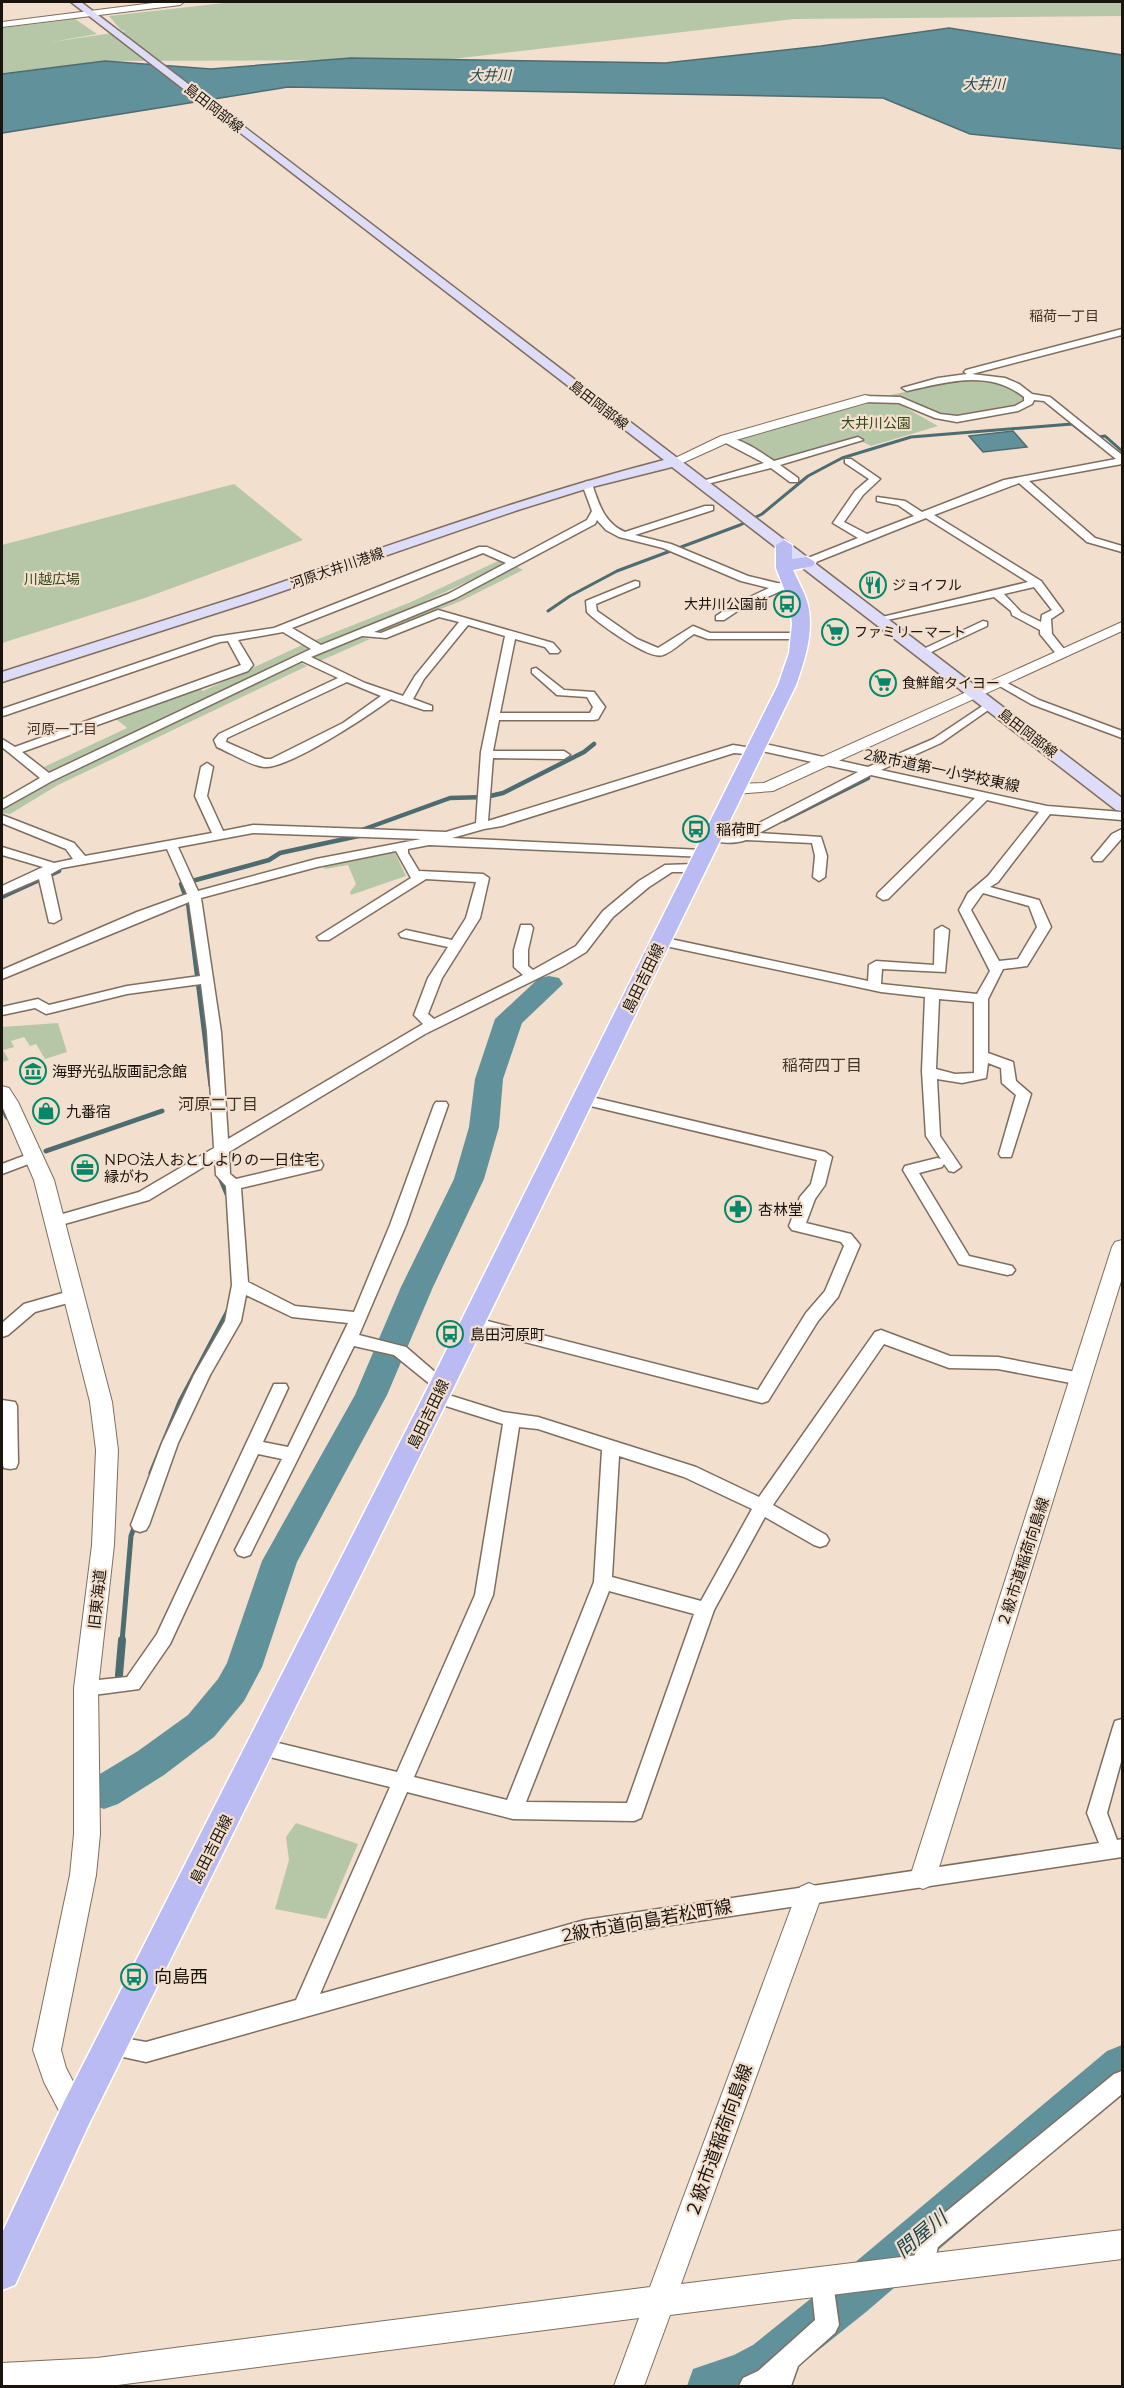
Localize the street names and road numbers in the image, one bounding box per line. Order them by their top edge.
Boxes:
street label: 島田岡部線 [181,79,247,137]
street label: 島田岡部線 [566,376,632,434]
street label: 河原大井川港線 [288,544,386,592]
street label: 島田岡部線 [995,704,1061,762]
street label: 2級市道第一小学校東線 [862,744,1022,796]
street label: 島田吉田線 [618,940,668,1016]
street label: 島田吉田線 [403,1376,453,1452]
street label: ２級市道稲荷向島線 [993,1495,1053,1629]
street label: 旧東海道 [84,1568,110,1630]
street label: 島田吉田線 [186,1811,236,1887]
street label: 2級市道向島若松町線 [560,1895,734,1947]
street label: ２級市道稲荷向島線 [681,2061,757,2221]

